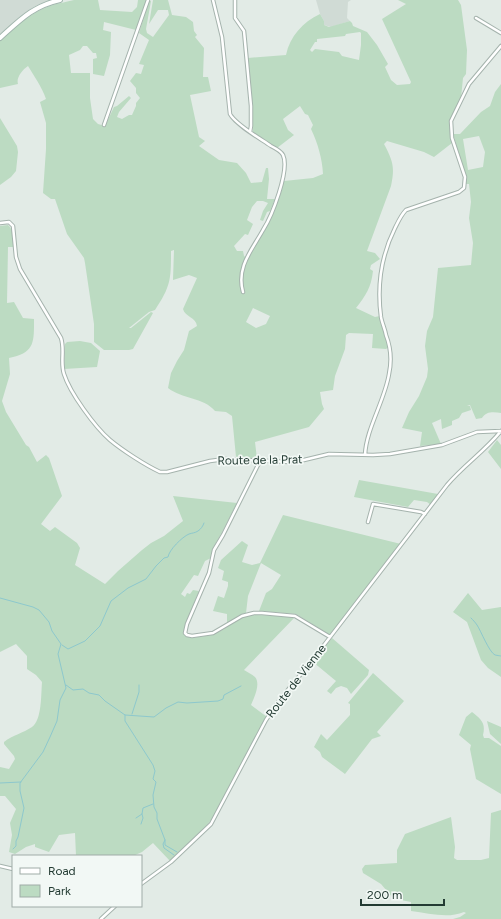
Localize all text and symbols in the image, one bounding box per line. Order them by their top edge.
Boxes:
street label: Route de la Prat [217,452,303,468]
street label: Route de Vienne [263,641,329,721]
legend [12,855,142,907]
text: Road [48,864,76,878]
scale bar [361,881,444,907]
text: Park [48,884,71,898]
text: 200 m [367,888,402,902]

